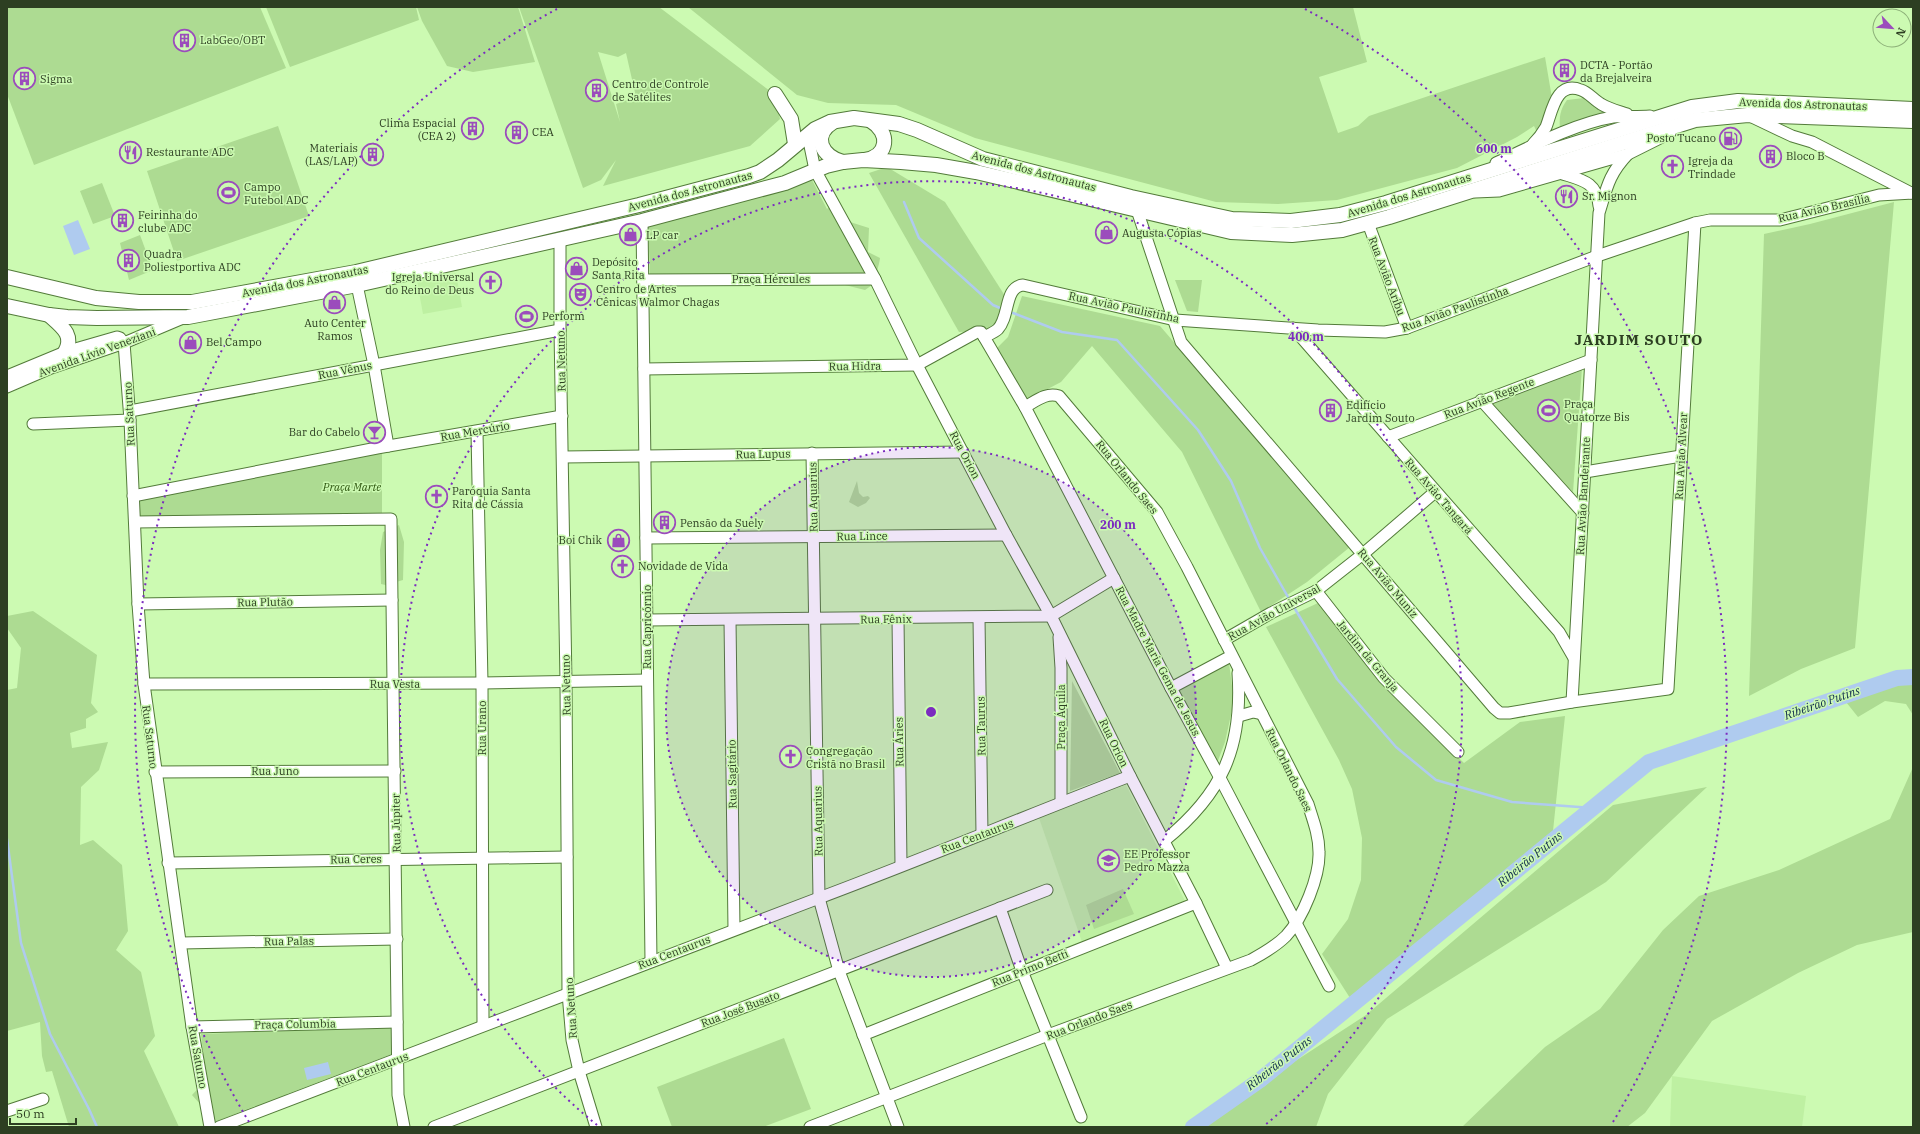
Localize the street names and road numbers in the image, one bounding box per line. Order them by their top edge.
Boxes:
street label: Avenida dos Astronautas [1739,95,1867,113]
street label: Avenida dos Astronautas [970,148,1098,194]
street label: Avenida dos Astronautas [626,168,754,214]
street label: Avenida dos Astronautas [1346,170,1472,220]
street label: Rua Avião Brasília [1777,191,1871,225]
street label: Rua Avião Aribu [1366,235,1409,318]
street label: Avenida dos Astronautas [241,262,369,300]
street label: Praça Hércules [732,272,810,286]
street label: Rua Avião Paulistinha [1400,283,1510,335]
street label: Rua Avião Paulistinha [1067,288,1181,326]
street label: Avenida Lívio Veneziani [36,324,158,380]
street label: Rua Netuno [553,330,569,392]
street label: Rua Vênus [317,358,373,382]
street label: Rua Hidra [829,359,881,373]
street label: Rua Avião Regente [1442,374,1536,422]
street label: Rua Saturno [120,382,138,446]
street label: Rua Avião Alvear [1672,412,1690,500]
street label: Rua Mercúrio [439,418,511,444]
street label: Rua Orion [947,429,983,481]
street label: Rua Orlando Saes [1093,437,1161,517]
street label: Rua Avião Bandeirante [1573,437,1593,555]
street label: Rua Lupus [735,447,791,461]
street label: Rua Avião Tangará [1402,455,1476,537]
street label: Rua Aquarius [805,462,821,532]
street label: Rua Lince [836,529,888,543]
street label: Rua Avião Muniz [1355,545,1421,621]
street label: Rua Avião Universal [1225,581,1323,643]
street label: Rua Madre Maria Gema de Jesus [1113,584,1203,738]
street label: Rua Capricórnio [640,585,654,669]
street label: Rua Plutão [237,595,293,609]
street label: Rua Fênix [860,612,912,626]
street label: Jardim da Granja [1334,617,1402,695]
street label: Rua Netuno [558,654,574,716]
street label: Rua Vesta [370,677,420,691]
street label: Praça Áquila [1054,684,1068,750]
street label: Rua Taurus [973,696,989,756]
street label: Rua Urano [475,701,489,755]
street label: Rua Saturno [139,704,161,770]
street label: Rua Orion [1096,716,1132,770]
street label: Rua Áries [892,717,906,767]
street label: Rua Orlando Saes [1263,726,1315,814]
street label: Rua Sagitário [724,739,740,809]
street label: Rua Juno [251,764,299,778]
street label: Rua Aquarius [810,786,826,856]
street label: Rua Júpiter [388,793,404,853]
street label: Rua Centaurus [939,816,1015,856]
street label: Rua Ceres [330,852,382,866]
street label: Rua Centaurus [636,932,712,972]
street label: Rua Palas [264,934,314,948]
street label: Rua Primo Betti [990,946,1071,990]
street label: Rua Netuno [562,977,580,1039]
street label: Rua José Busato [699,988,781,1030]
street label: Rua Orlando Saes [1044,997,1134,1043]
street label: Praça Columbia [254,1016,336,1032]
street label: Rua Saturno [186,1024,210,1090]
street label: Rua Centaurus [334,1049,410,1089]

